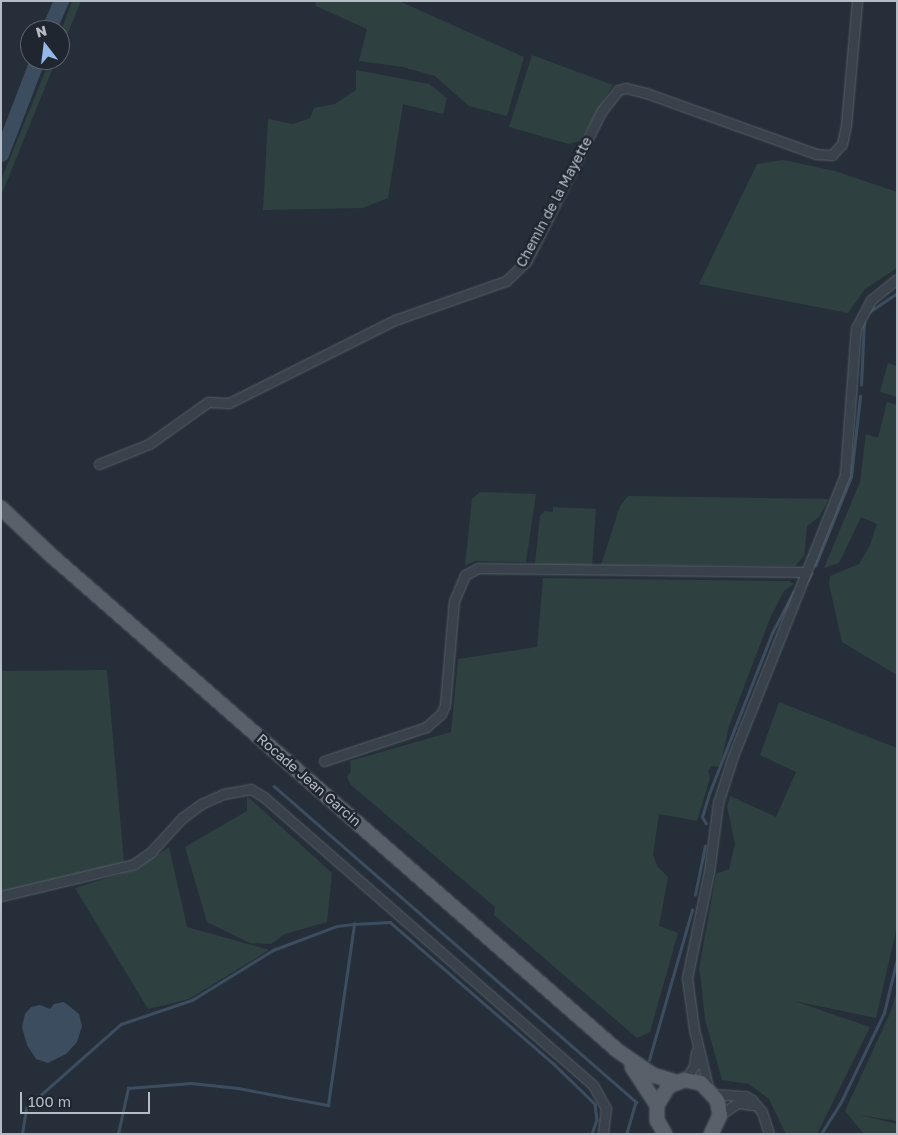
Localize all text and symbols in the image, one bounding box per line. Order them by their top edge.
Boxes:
north arrow [20,20,70,70]
text: N [34,21,49,41]
street label: Chemin de la Mayette [513,134,595,270]
street label: Rocade Jean Garcin [253,730,365,830]
scale bar [22,1082,152,1114]
text: 100 m [28,1092,71,1110]

